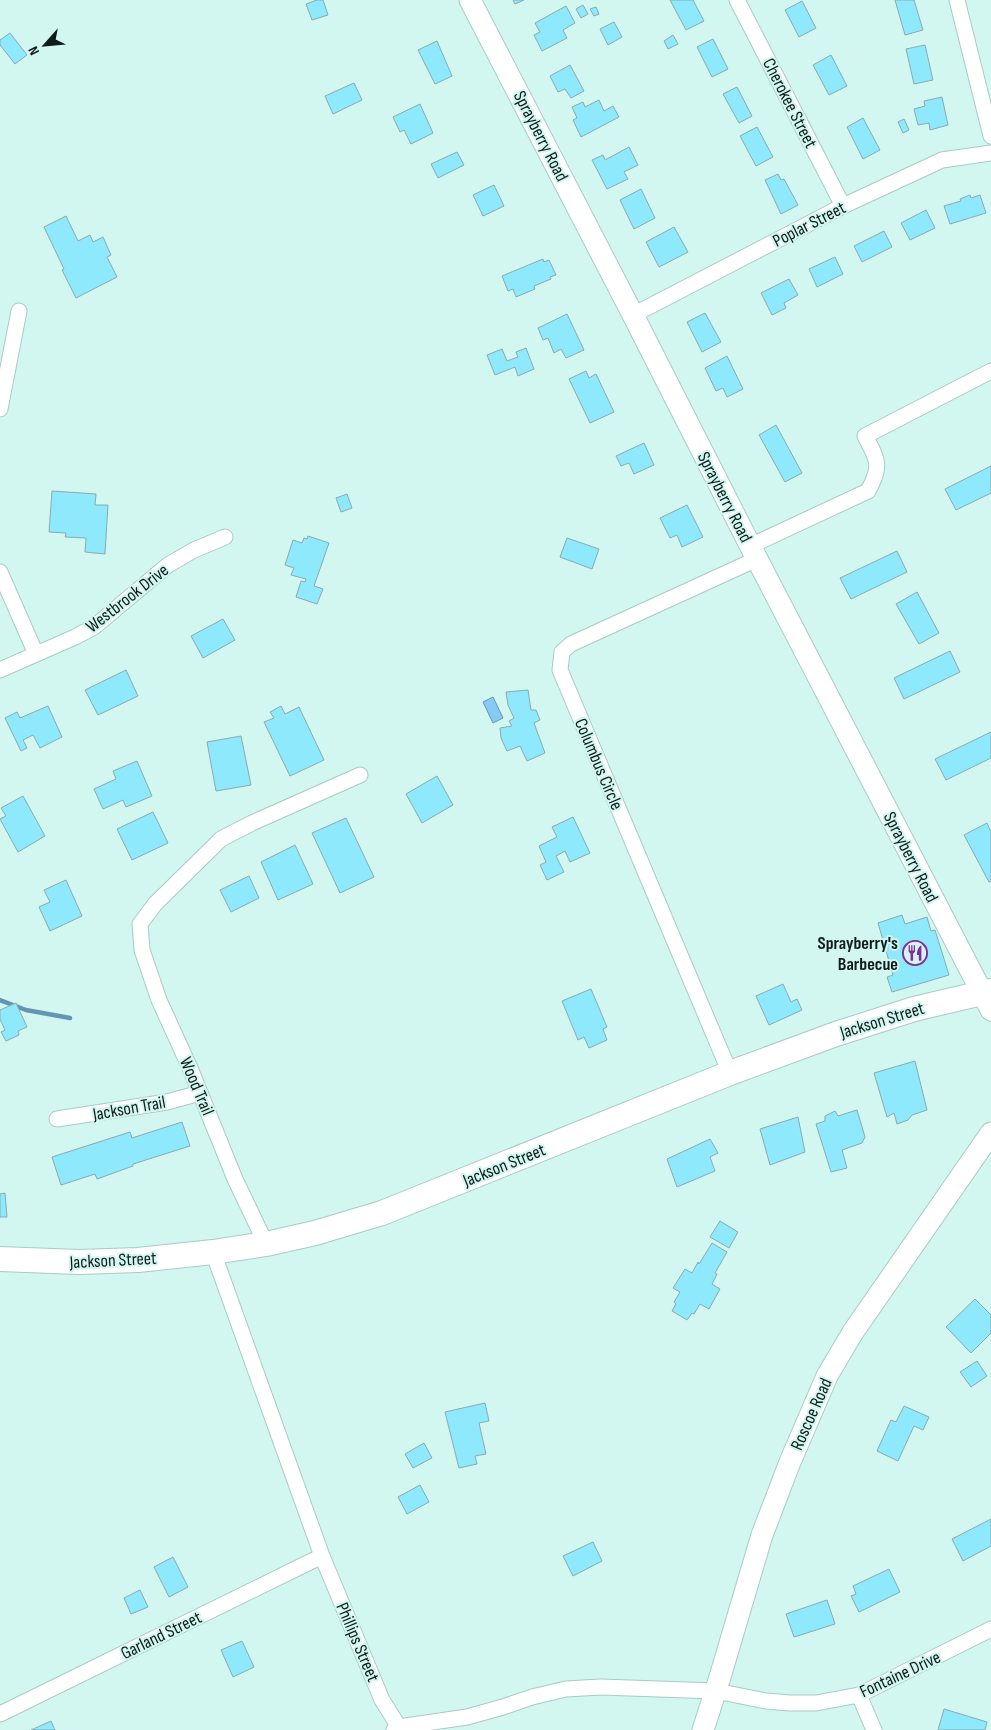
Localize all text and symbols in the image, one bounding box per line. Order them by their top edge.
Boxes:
north arrow [20,20,70,70]
text: N [25,43,43,58]
street label: Cherokee Street [758,55,821,152]
street label: Sprayberry Road [509,87,572,185]
street label: Poplar Street [769,197,850,252]
street label: Sprayberry Road [693,448,756,546]
street label: Westbrook Drive [82,560,173,637]
street label: Columbus Circle [570,715,627,813]
street label: Sprayberry Road [879,808,942,906]
place label: Sprayberry's Barbecue [818,933,898,975]
restaurant icon: Sprayberry's Barbecue [902,940,928,966]
street label: Jackson Street [837,998,927,1044]
street label: Wood Trail [175,1054,218,1118]
street label: Jackson Trail [90,1092,167,1125]
street label: Jackson Street [459,1139,549,1192]
street label: Jackson Street [68,1248,157,1273]
street label: Roscoe Road [786,1375,837,1454]
street label: Phillips Street [331,1600,384,1685]
street label: Garland Street [117,1607,206,1664]
street label: Fontaine Drive [856,1647,944,1702]

